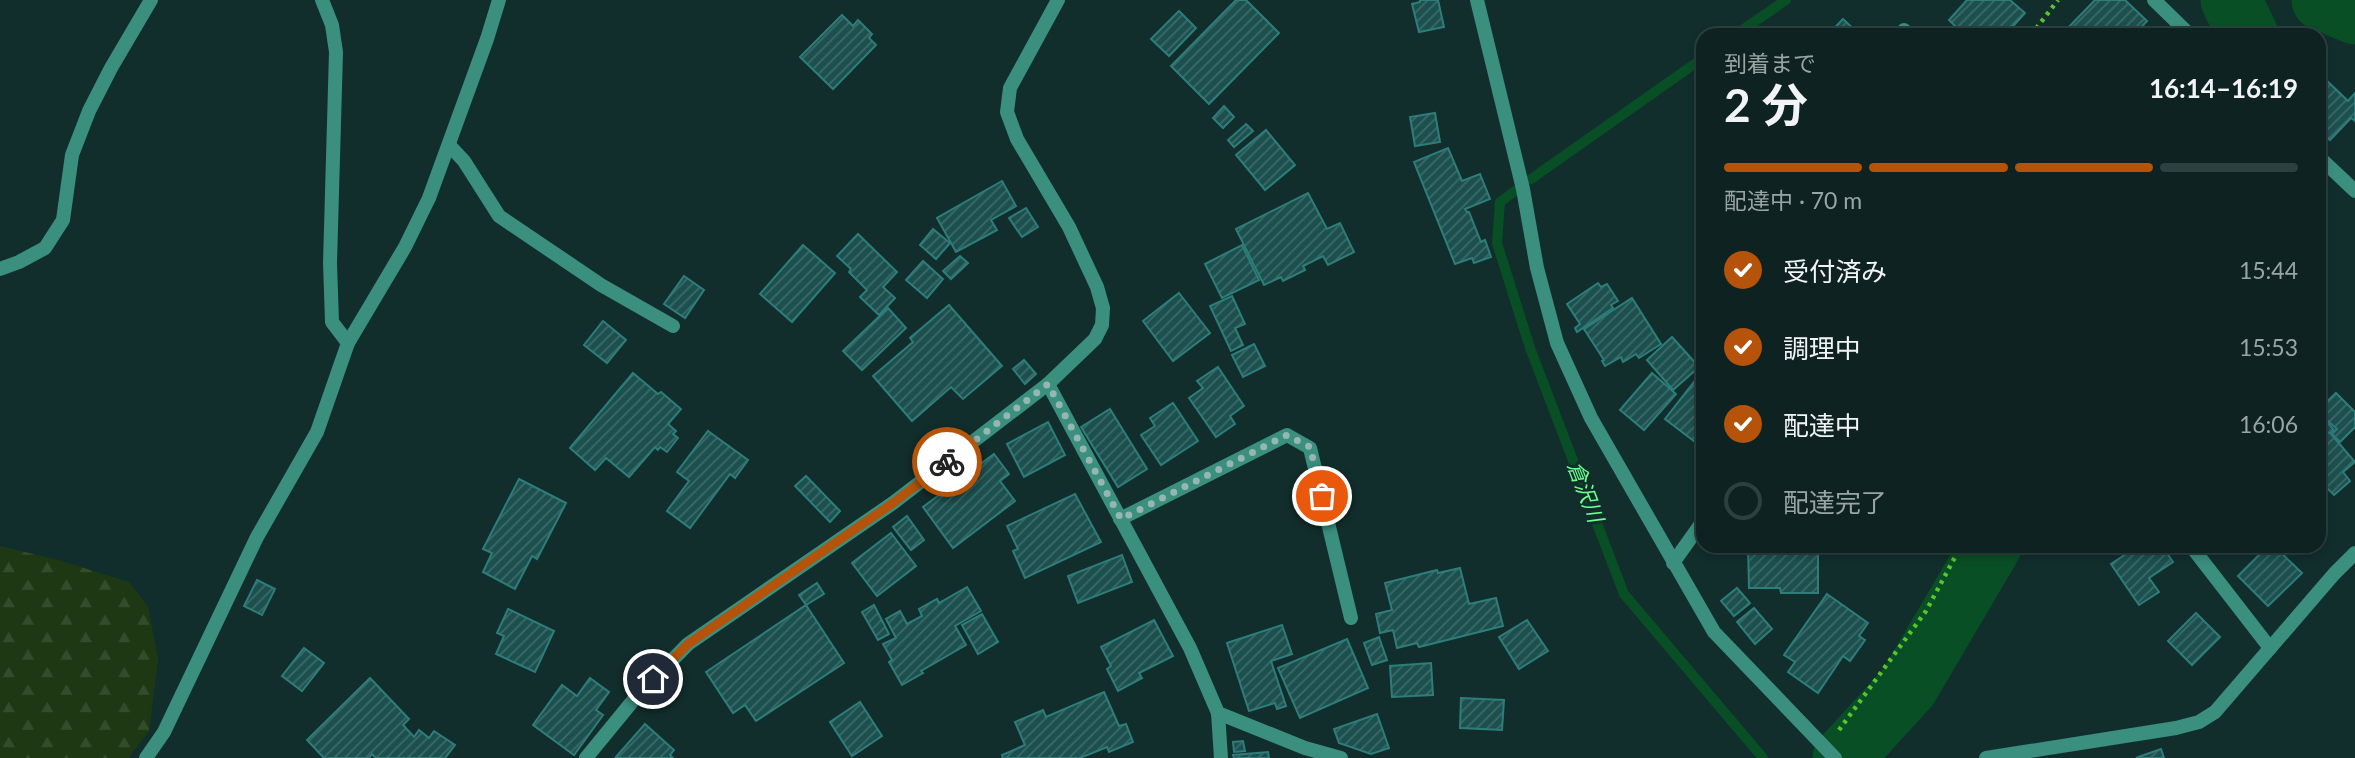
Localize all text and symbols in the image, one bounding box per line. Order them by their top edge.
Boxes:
text: 到着まで [1724,49,1816,77]
text: 16:14–16:19 [2149,72,2298,104]
text: 2 分 [1724,77,1808,132]
text: 配達中 · 70 m [1724,186,1862,214]
icon: check [1724,251,1762,289]
text: 受付済み [1783,255,1887,287]
text: 15:44 [2239,256,2298,284]
icon: check [1724,328,1762,366]
text: 調理中 [1783,332,1861,364]
text: 15:53 [2239,333,2298,361]
icon: check [1724,405,1762,443]
text: 配達中 [1783,409,1861,441]
text: 16:06 [2239,410,2298,438]
courier [912,427,982,497]
icon: bike [928,443,966,481]
water label: 倉沢川 [1563,458,1610,527]
pin [1292,466,1352,526]
icon: bag [1303,477,1341,515]
text: 配達完了 [1783,486,1887,518]
pin [623,649,683,709]
icon: home [634,660,672,698]

